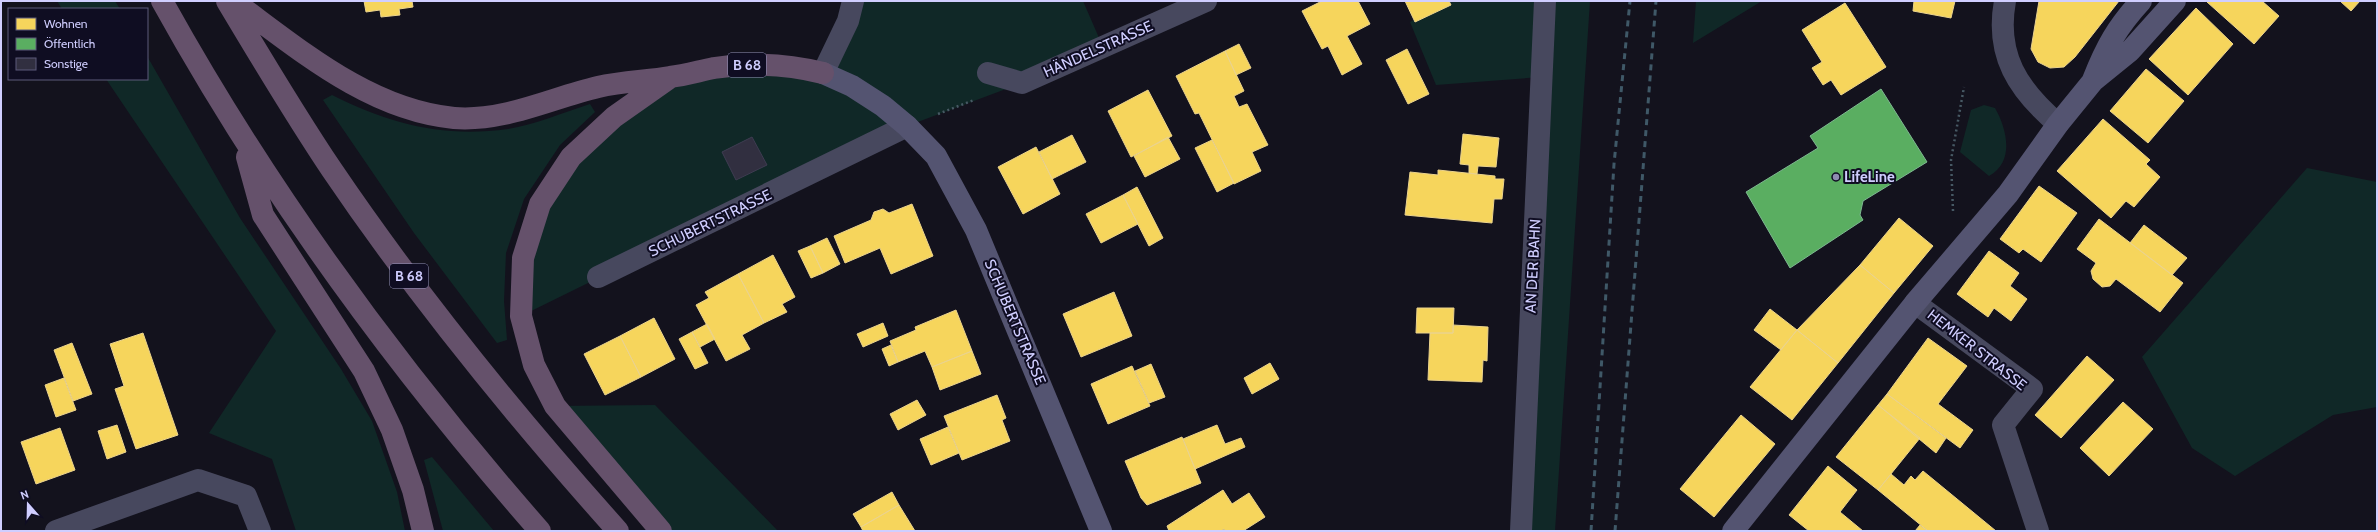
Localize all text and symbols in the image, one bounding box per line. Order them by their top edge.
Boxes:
legend [8,8,148,80]
text: Wohnen [44,16,88,31]
street label: HÄNDELSTRASSE [1040,17,1156,81]
text: Öffentlich [44,36,95,51]
road number: B 68 [728,53,766,77]
text: Sonstige [44,56,88,71]
place label: LifeLine [1844,168,1895,186]
marker: LifeLine [1831,172,1841,182]
street label: SCHUBERTSTRASSE [646,185,774,261]
street label: AN DER BAHN [1522,219,1544,313]
street label: SCHUBERTSTRASSE [980,257,1050,387]
road number: B 68 [390,264,428,288]
street label: HEMKER STRASSE [1924,306,2030,394]
north arrow [8,484,48,524]
text: N [19,487,31,503]

